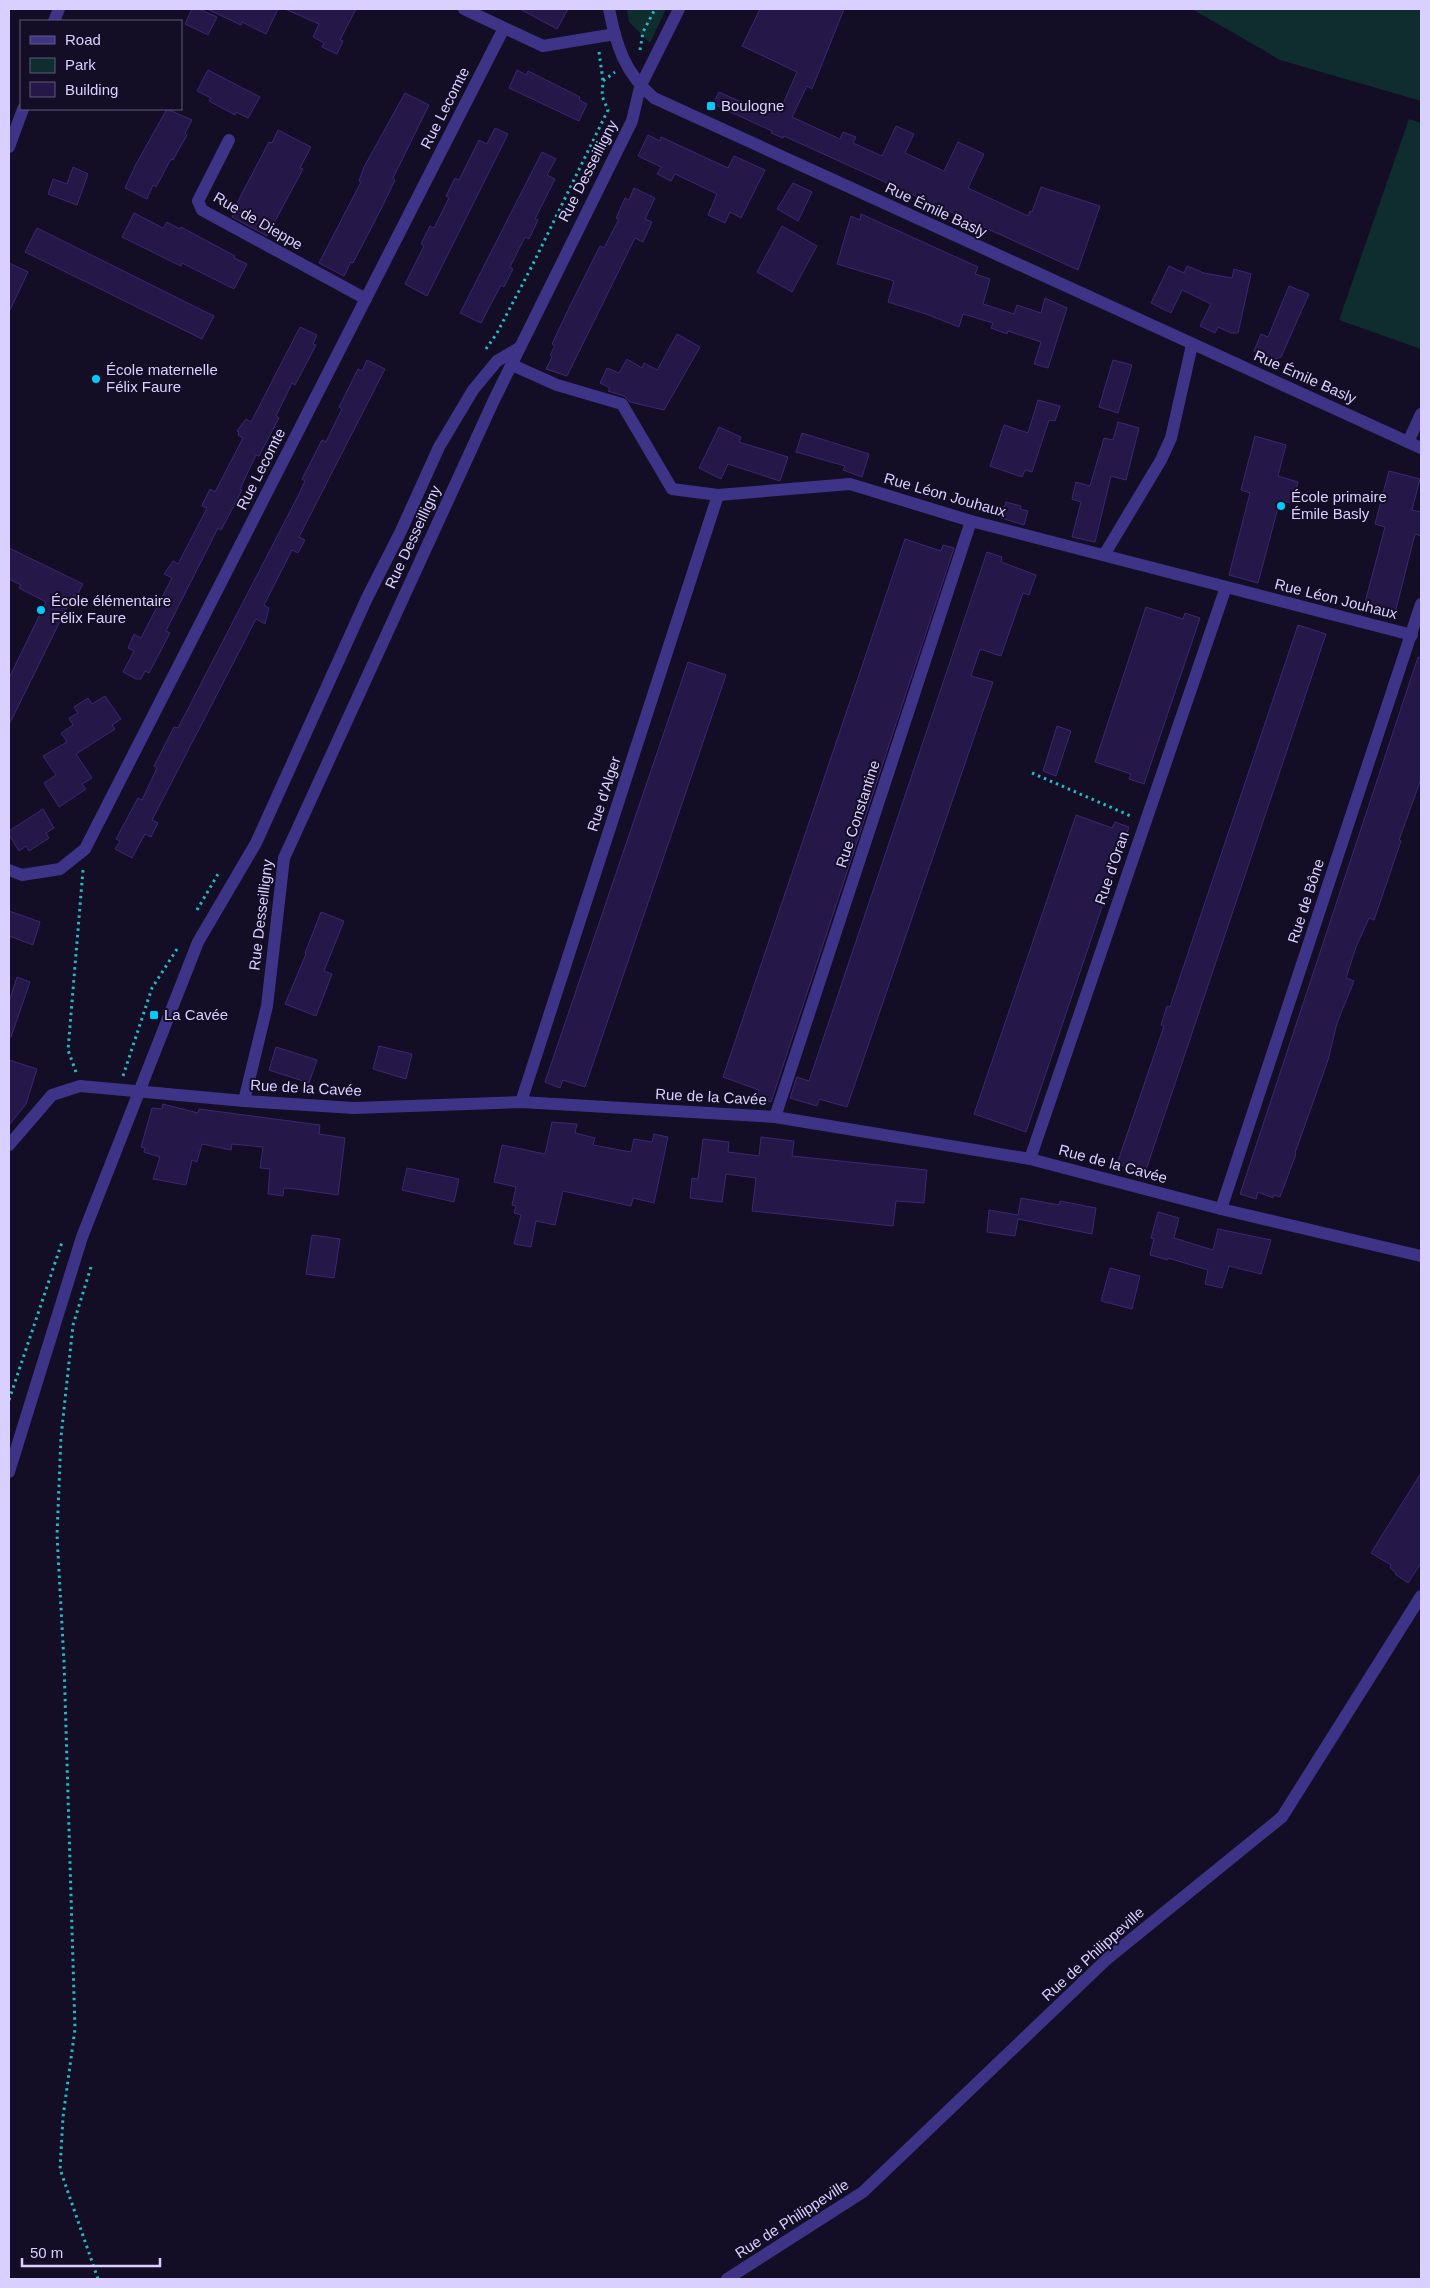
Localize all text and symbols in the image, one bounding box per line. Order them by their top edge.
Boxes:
legend [20,20,182,110]
text: Road [65,31,101,48]
text: Park [65,56,96,73]
street label: Rue Lecomte [417,64,472,151]
text: Building [65,81,118,98]
place label: Boulogne [721,97,784,114]
marker: Boulogne [705,100,717,112]
street label: Rue Desseilligny [555,117,621,224]
street label: Rue Émile Basly [883,179,990,241]
street label: Rue de Dieppe [211,188,306,253]
street label: Rue Émile Basly [1251,346,1359,407]
place label: École maternelle Félix Faure [106,361,218,395]
marker: École maternelle Félix Faure [90,373,102,385]
street label: Rue Lecomte [233,425,288,512]
street label: Rue Léon Jouhaux [882,469,1008,520]
street label: Rue Desseilligny [381,482,444,591]
place label: École primaire Émile Basly [1291,488,1387,522]
marker: École primaire Émile Basly [1275,500,1287,512]
street label: Rue Léon Jouhaux [1273,575,1400,622]
place label: École élémentaire Félix Faure [51,592,171,626]
marker: École élémentaire Félix Faure [35,604,47,616]
street label: Rue d'Alger [583,754,624,834]
street label: Rue Constantine [832,758,883,870]
street label: Rue d'Oran [1091,829,1132,907]
street label: Rue de Bône [1284,857,1327,945]
street label: Rue Desseilligny [245,858,276,971]
place label: La Cavée [164,1006,228,1023]
marker: La Cavée [148,1009,160,1021]
street label: Rue de la Cavée [250,1076,362,1099]
street label: Rue de la Cavée [655,1085,767,1108]
street label: Rue de la Cavée [1057,1141,1169,1186]
street label: Rue de Philippeville [1038,1903,1147,2004]
street label: Rue de Philippeville [732,2176,852,2262]
scale bar [22,2236,160,2268]
text: 50 m [30,2244,63,2261]

